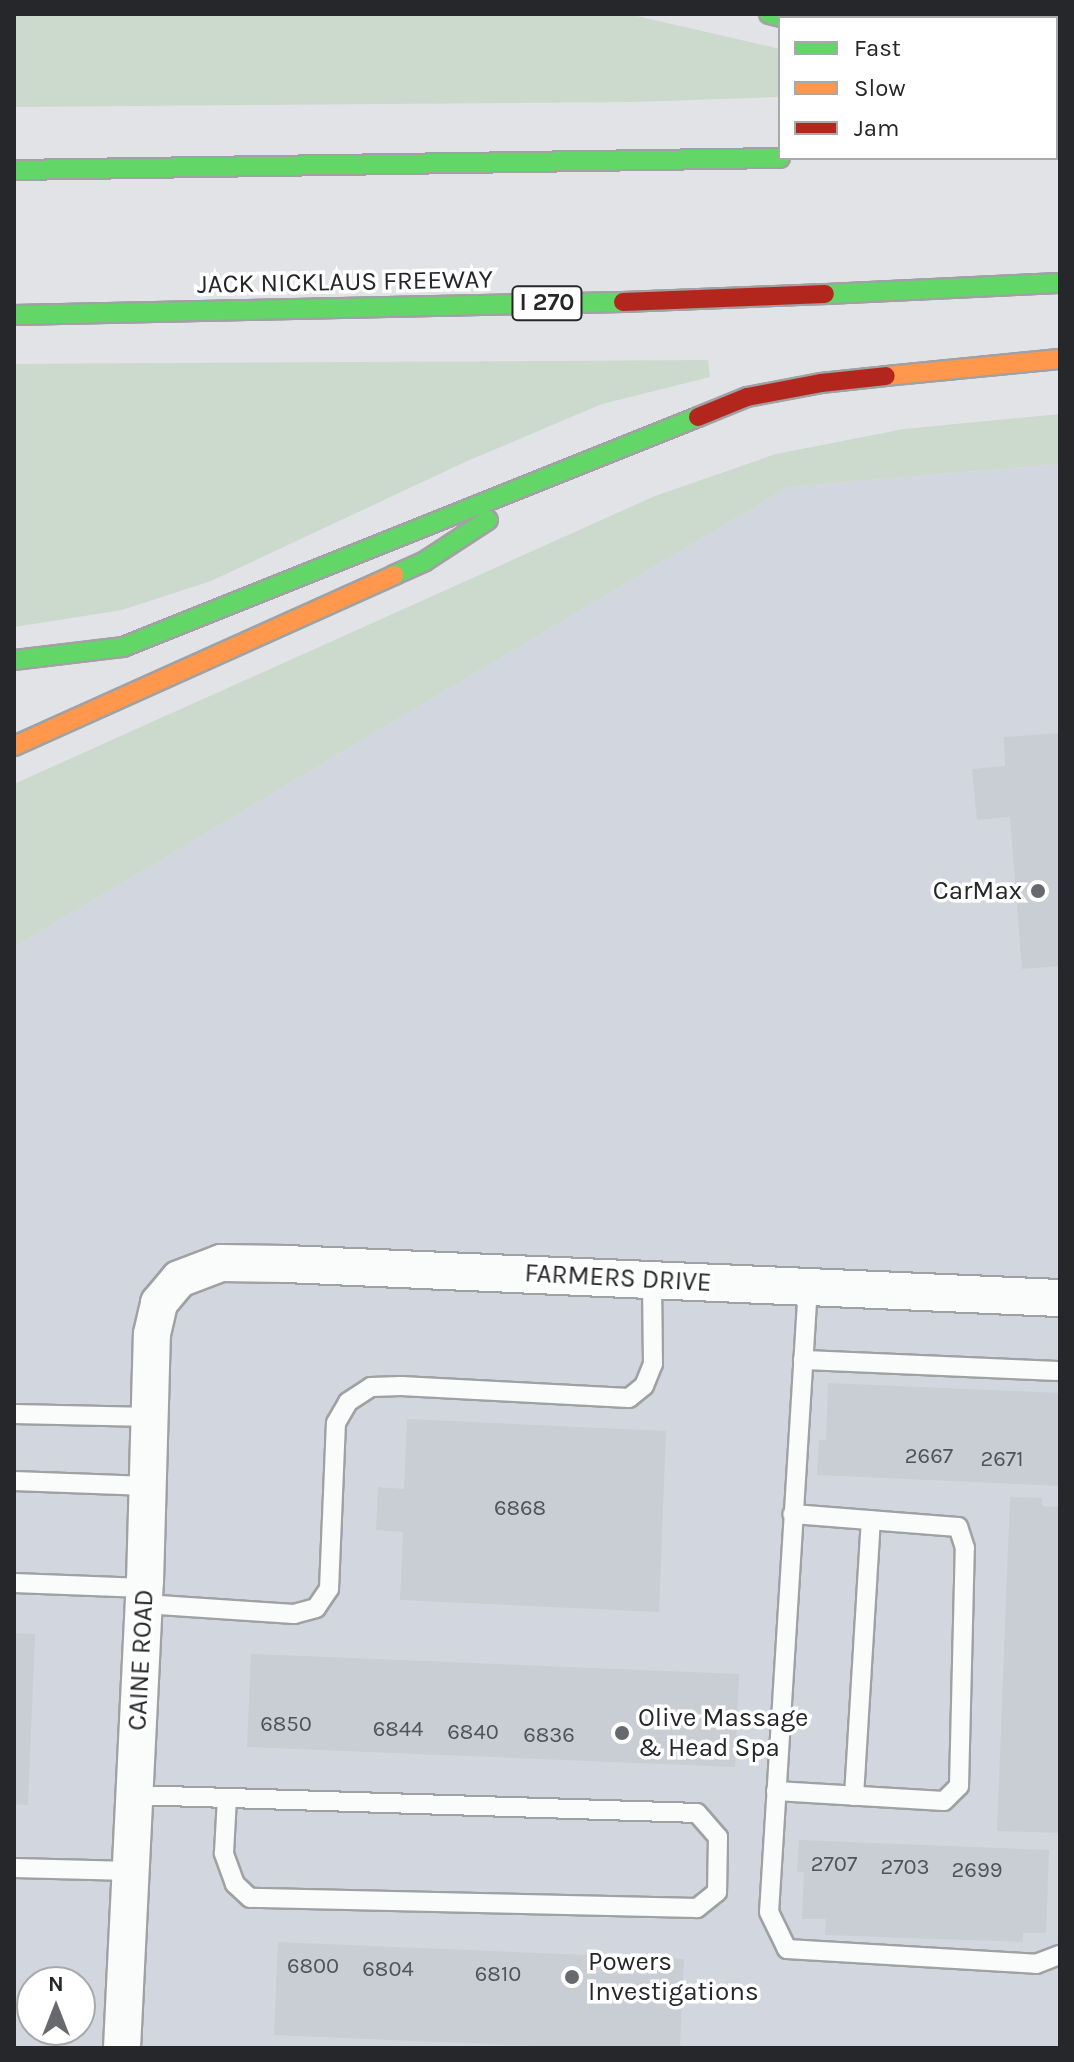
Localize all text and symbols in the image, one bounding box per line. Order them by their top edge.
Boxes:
legend [778,16,1058,160]
text: Fast [854,34,901,62]
text: Slow [854,74,906,102]
text: Jam [854,114,899,142]
street label: JACK NICKLAUS FREEWAY [197,264,493,300]
road number: I 270 [511,283,583,323]
place label: CarMax [933,875,1022,907]
marker: CarMax [1029,882,1047,900]
street label: FARMERS DRIVE [524,1258,712,1298]
house number: 2667 [905,1444,953,1470]
house number: 2671 [981,1447,1023,1473]
house number: 6868 [494,1496,546,1522]
street label: CAINE ROAD [122,1589,160,1731]
place label: Olive Massage & Head Spa [638,1702,808,1764]
house number: 6850 [260,1712,312,1738]
house number: 6844 [373,1717,423,1743]
house number: 6840 [447,1720,499,1746]
house number: 6836 [523,1723,575,1749]
marker: Olive Massage & Head Spa [613,1724,631,1742]
house number: 2707 [811,1852,857,1878]
house number: 2703 [880,1855,930,1881]
house number: 2699 [952,1858,1002,1884]
place label: Powers Investigations [588,1946,759,2008]
house number: 6800 [287,1954,339,1980]
house number: 6804 [362,1957,414,1983]
house number: 6810 [475,1962,521,1988]
north arrow [16,1966,96,2046]
marker: Powers Investigations [563,1968,581,1986]
text: N [48,1971,64,1997]

